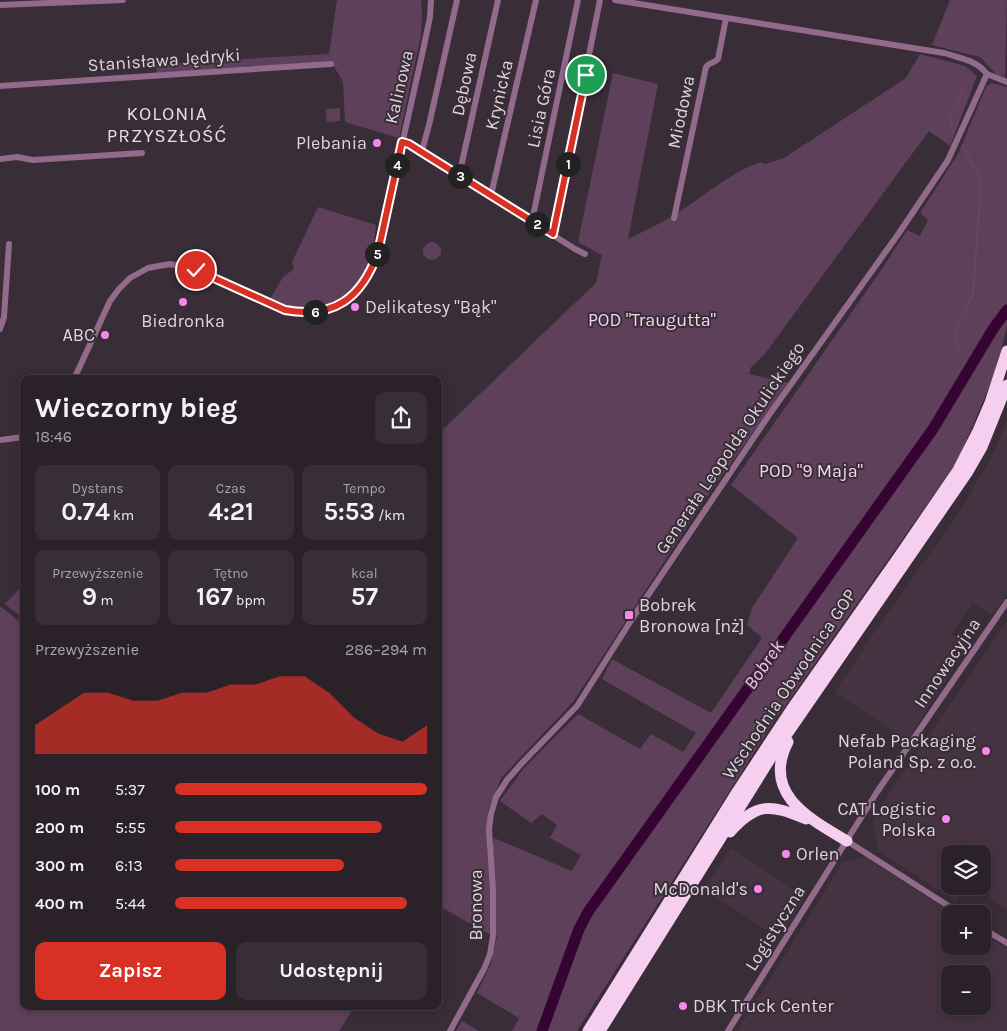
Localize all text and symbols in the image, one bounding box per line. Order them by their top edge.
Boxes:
street label: Stanisława Jędryki [87,44,241,76]
street label: Kalinowa [380,48,418,126]
street label: Dębowa [447,50,481,118]
pin [565,54,607,96]
street label: Krynicka [480,58,518,132]
icon: arrive [572,61,600,89]
street label: Lisia Góra [522,66,560,150]
street label: Miodowa [663,74,699,150]
district label: KOLONIA PRZYSZŁOŚĆ [107,103,227,147]
place label: Plebania [296,132,367,154]
marker: Plebania [371,137,383,149]
pin: 4 [384,152,410,178]
pin: 1 [556,152,580,176]
text: 1 [566,156,571,173]
text: 4 [393,157,402,174]
pin: 3 [448,164,472,188]
text: 3 [456,168,465,185]
pin: 2 [524,212,550,236]
text: 2 [533,216,542,233]
pin: 5 [364,242,390,266]
text: 5 [373,246,382,263]
pin [175,249,217,291]
icon: check [182,256,210,284]
marker: Biedronka [177,296,189,308]
place label: Delikatesy "Bąk" [365,296,497,318]
pin: 6 [302,300,328,324]
marker: Delikatesy "Bąk" [349,301,361,313]
text: 6 [311,304,320,321]
park label: POD "Traugutta" [588,309,716,331]
place label: Biedronka [141,310,225,332]
place label: ABC [62,324,95,346]
marker: ABC [99,329,111,341]
street label: Generała Leopolda Okulickiego [651,338,809,558]
text: Wieczorny bieg [35,391,237,424]
button: share [375,392,427,444]
text: 18:46 [35,427,72,446]
park label: POD "9 Maja" [759,460,863,482]
text: Dystans [72,480,124,497]
text: Czas [216,480,246,497]
text: Tempo [343,480,385,497]
text: 0.74 [61,497,110,526]
text: 4:21 [208,497,254,526]
text: 5:53 [323,497,375,526]
text: km [110,507,134,524]
text: /km [375,507,405,524]
text: Przewyższenie [52,565,143,582]
text: Tętno [214,565,248,582]
text: kcal [351,565,378,582]
text: 9 [82,582,97,611]
text: 167 [196,582,233,611]
text: 57 [351,582,378,611]
street label: Wschodnia Obwodnica GOP [717,585,861,783]
text: m [97,592,114,609]
text: bpm [233,592,266,609]
place label: Bobrek Bronowa [nż] [639,594,745,637]
marker: Bobrek Bronowa [nż] [623,609,635,621]
street label: Innowacyjna [909,614,985,712]
water label: Bobrek [739,636,789,694]
text: Przewyższenie [35,640,139,659]
text: 286–294 m [345,640,427,659]
place label: Nefab Packaging Poland Sp. z o.o. [838,730,976,773]
marker: Nefab Packaging Poland Sp. z o.o. [980,745,992,757]
text: 100 m [35,780,80,799]
text: 5:37 [115,780,145,799]
place label: CAT Logistic Polska [837,798,936,841]
marker: CAT Logistic Polska [940,813,952,825]
text: 200 m [35,818,84,837]
text: 5:55 [115,818,146,837]
place label: Orlen [796,843,839,865]
map controls [941,845,991,1015]
button: layers [941,845,991,895]
marker: Orlen [780,848,792,860]
text: 300 m [35,856,84,875]
text: 6:13 [115,856,143,875]
street label: Bronowa [465,869,487,941]
place label: McDonald's [653,878,748,900]
street label: Logistyczna [740,881,810,975]
marker: McDonald's [752,883,764,895]
text: 400 m [35,894,84,913]
text: 5:44 [115,894,146,913]
button: + [941,905,991,955]
button: Zapisz [35,942,226,1000]
button: Udostępnij [236,942,427,1000]
button: − [941,965,991,1015]
place label: DBK Truck Center [693,995,834,1017]
marker: DBK Truck Center [677,1000,689,1012]

